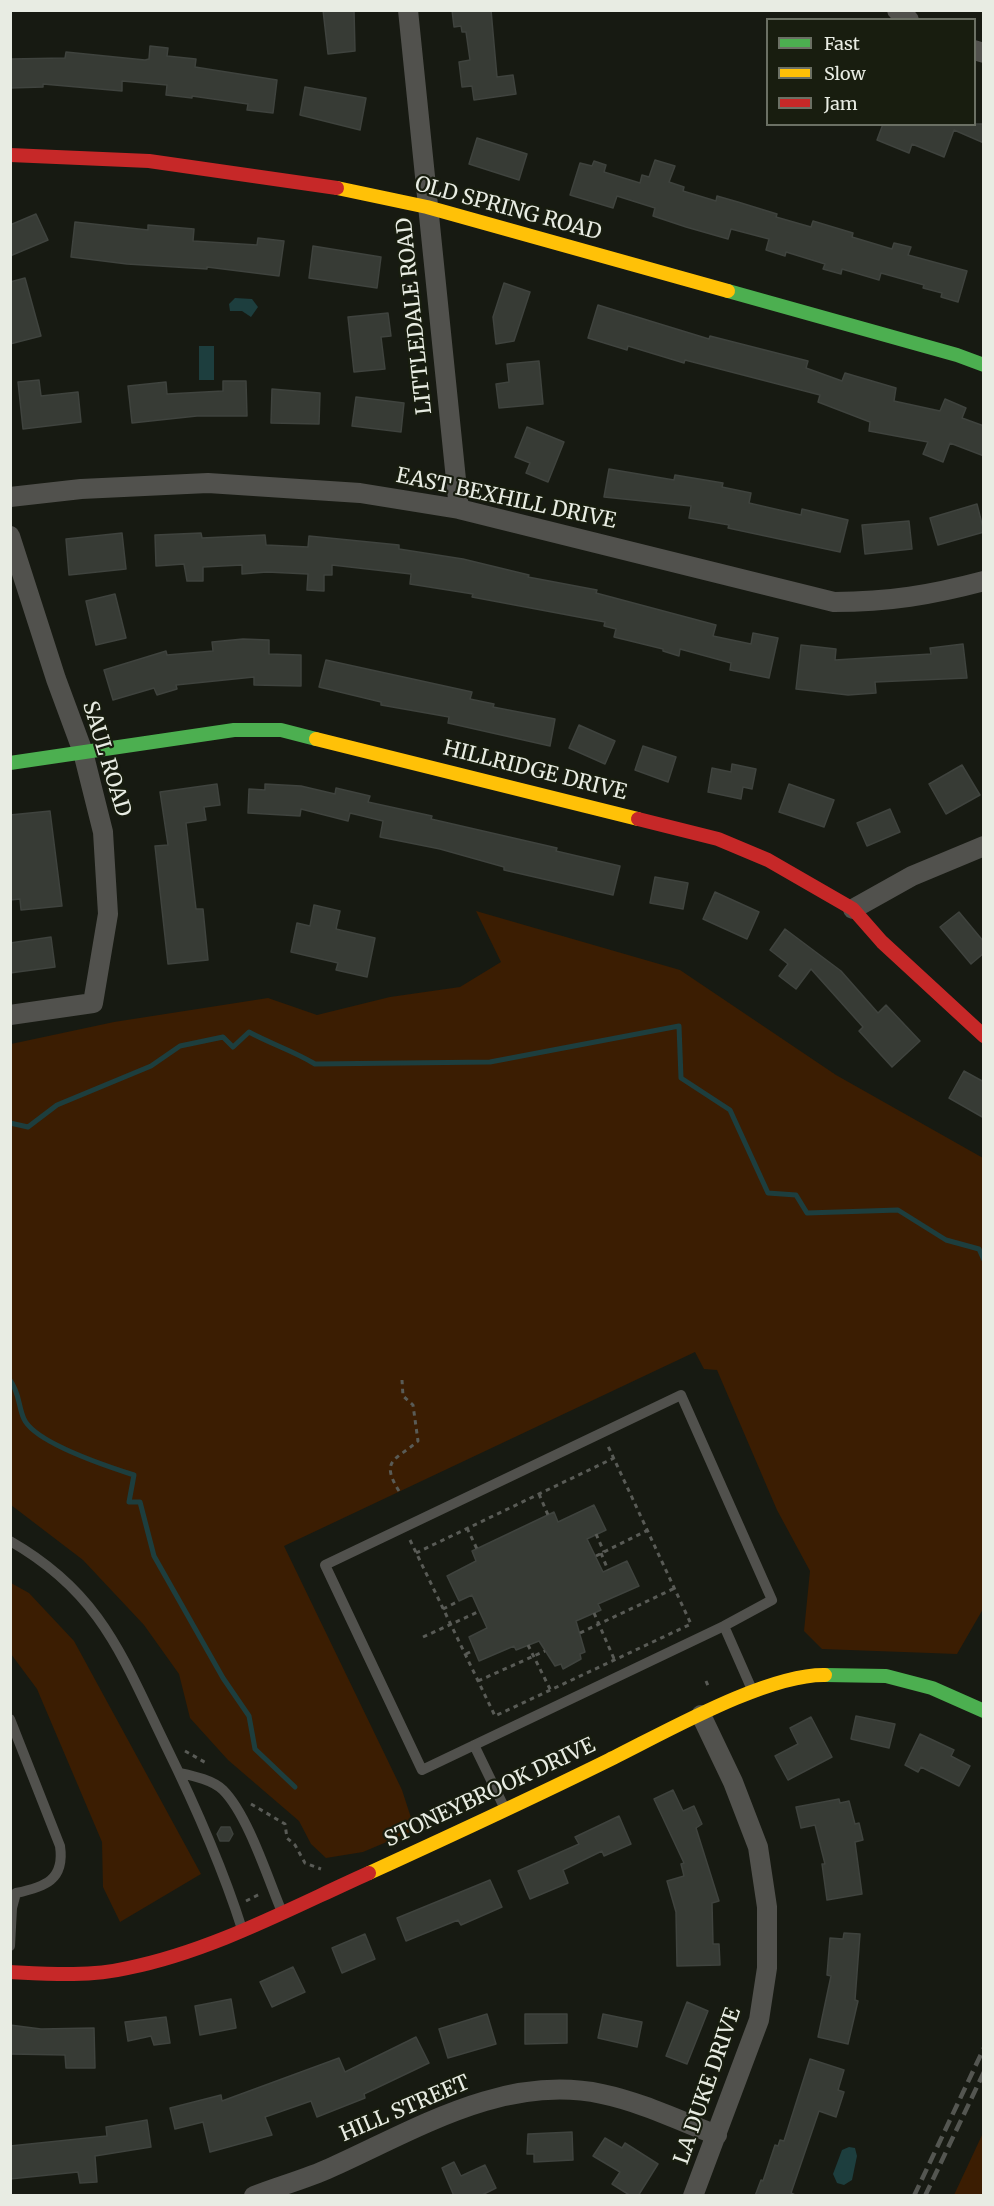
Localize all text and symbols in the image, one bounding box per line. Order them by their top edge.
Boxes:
legend [766,18,976,126]
text: Fast [824,32,860,55]
text: Slow [824,62,866,85]
text: Jam [824,92,858,115]
street label: OLD SPRING ROAD [412,172,604,246]
street label: LITTLEDALE ROAD [392,216,438,416]
street label: EAST BEXHILL DRIVE [394,463,618,535]
street label: SAUL ROAD [76,698,136,820]
street label: HILLRIDGE DRIVE [440,736,630,806]
street label: STONEYBROOK DRIVE [381,1733,599,1853]
street label: LA DUKE DRIVE [669,2004,747,2168]
street label: HILL STREET [336,2070,474,2148]

